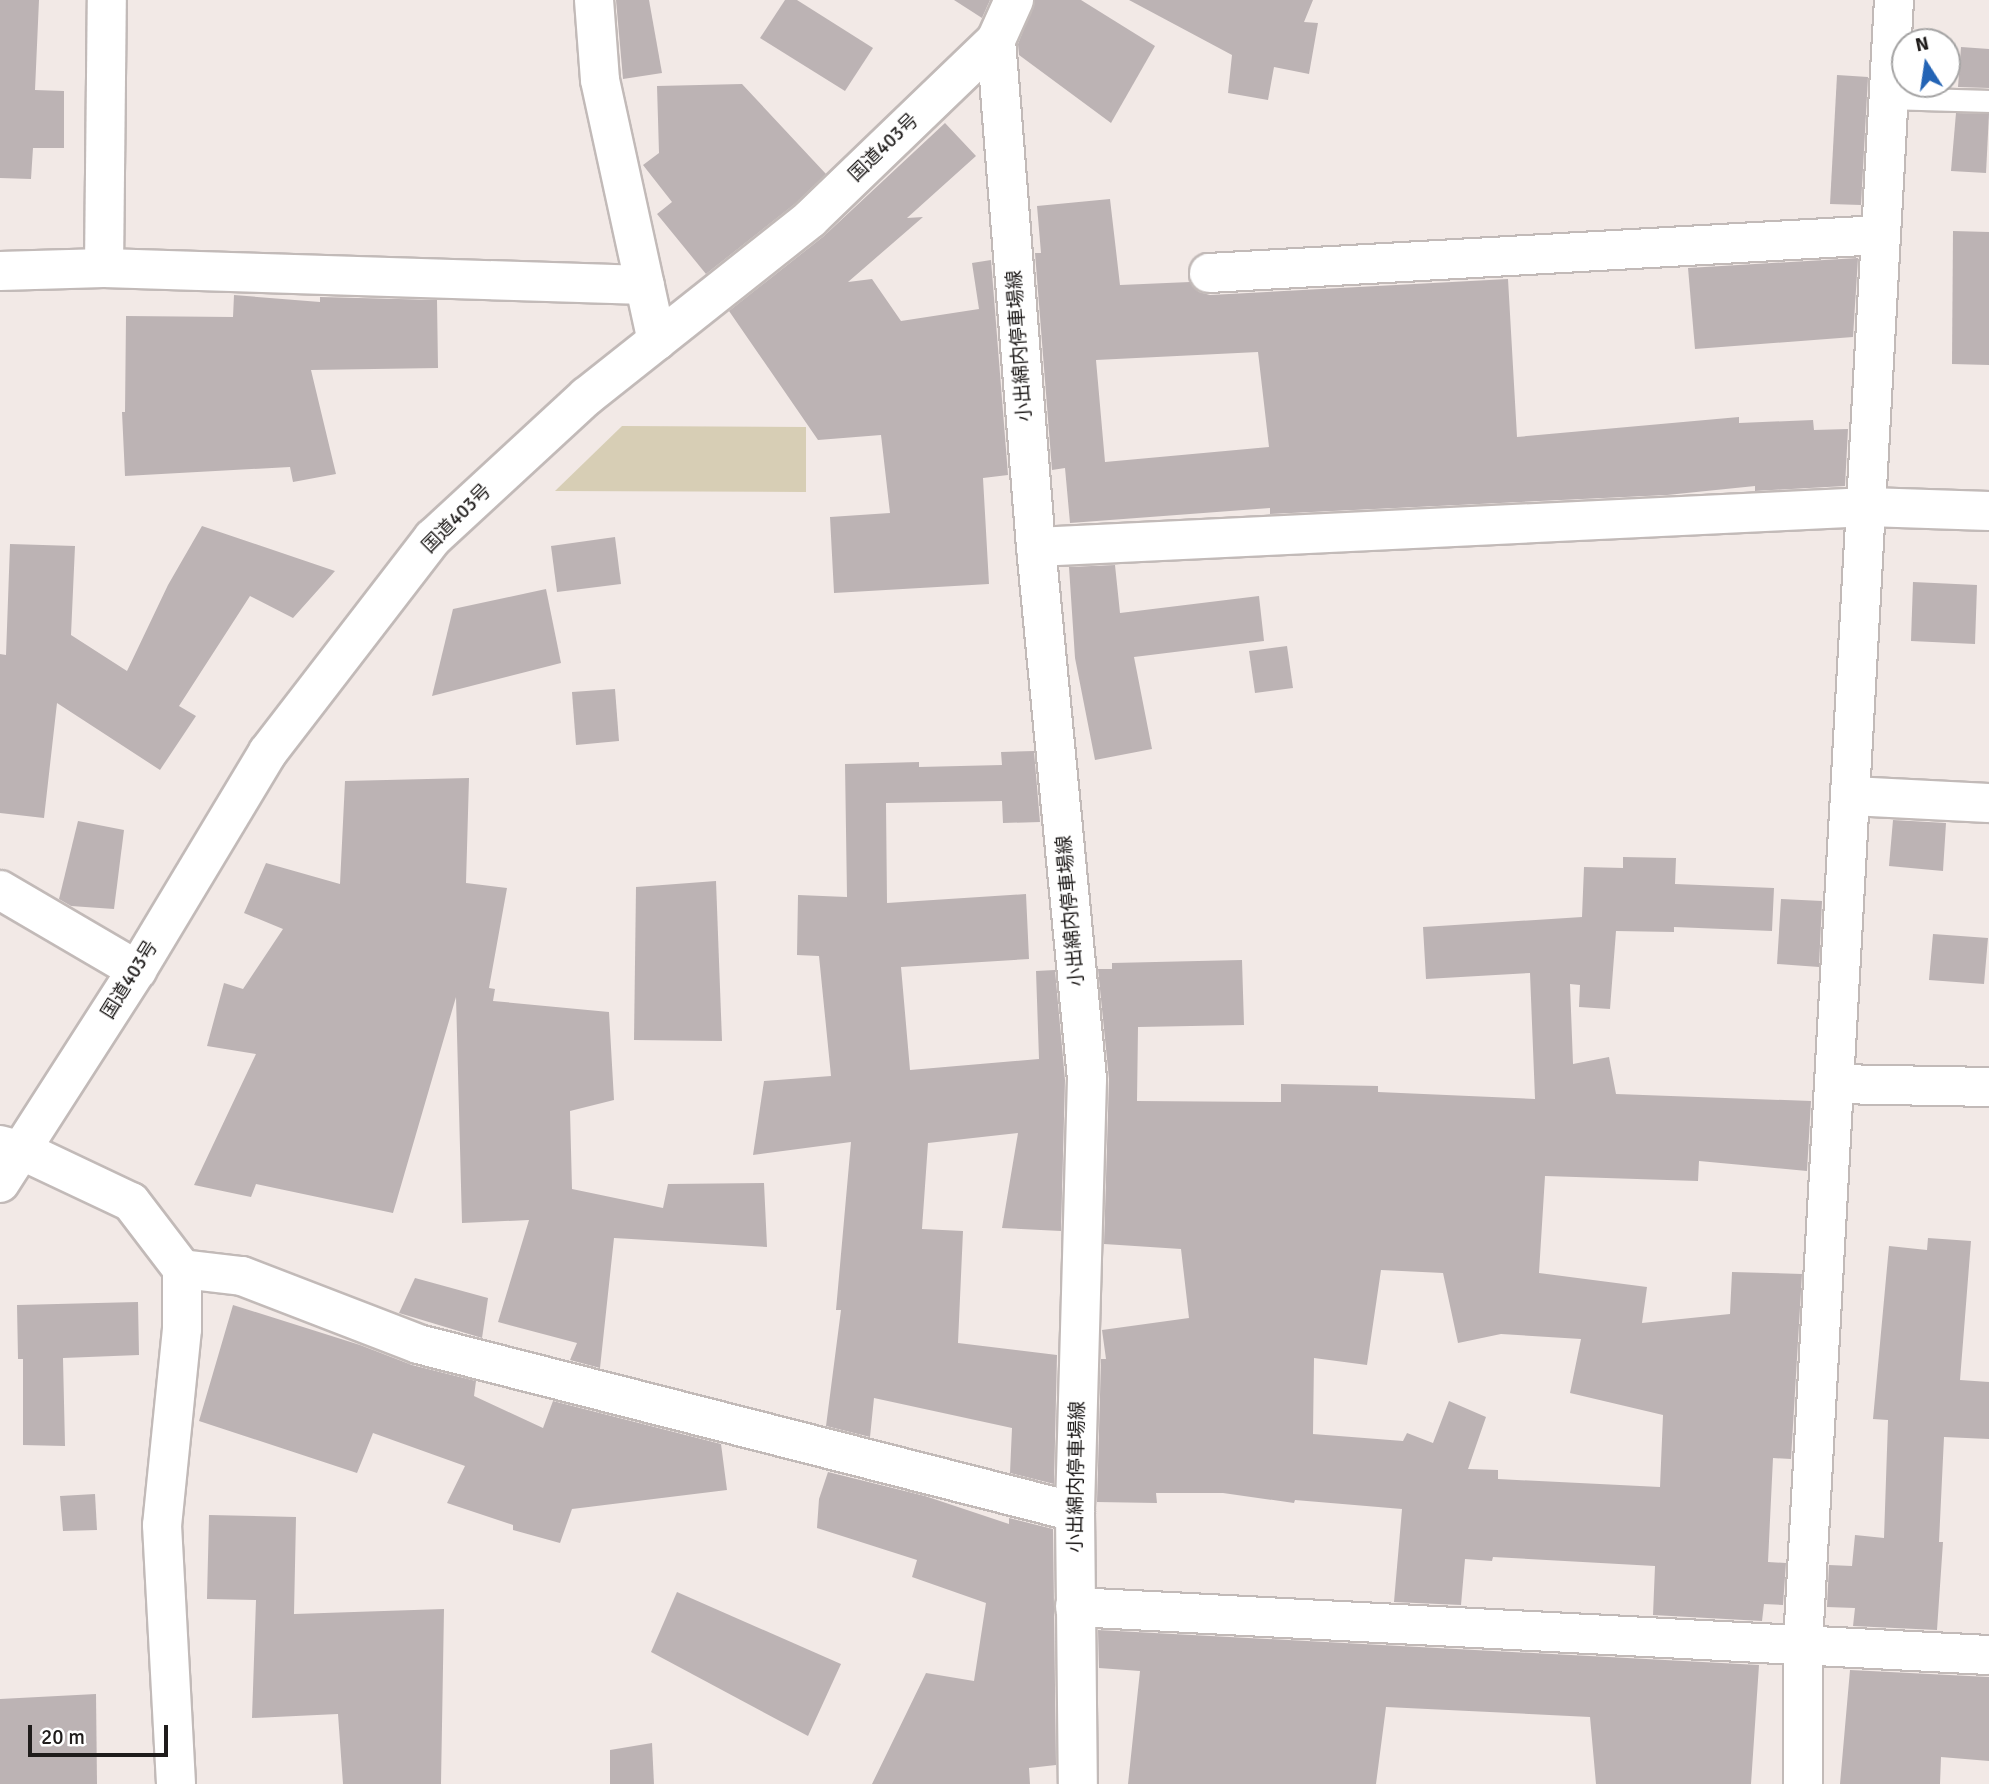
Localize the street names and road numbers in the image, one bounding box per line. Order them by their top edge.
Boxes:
street label: 国道403号 [845,109,923,187]
street label: 小出綿内停車場線 [1003,269,1037,423]
street label: 国道403号 [418,480,496,558]
street label: 小出綿内停車場線 [1053,834,1089,988]
street label: 国道403号 [97,937,163,1023]
street label: 小出綿内停車場線 [1064,1401,1090,1553]

